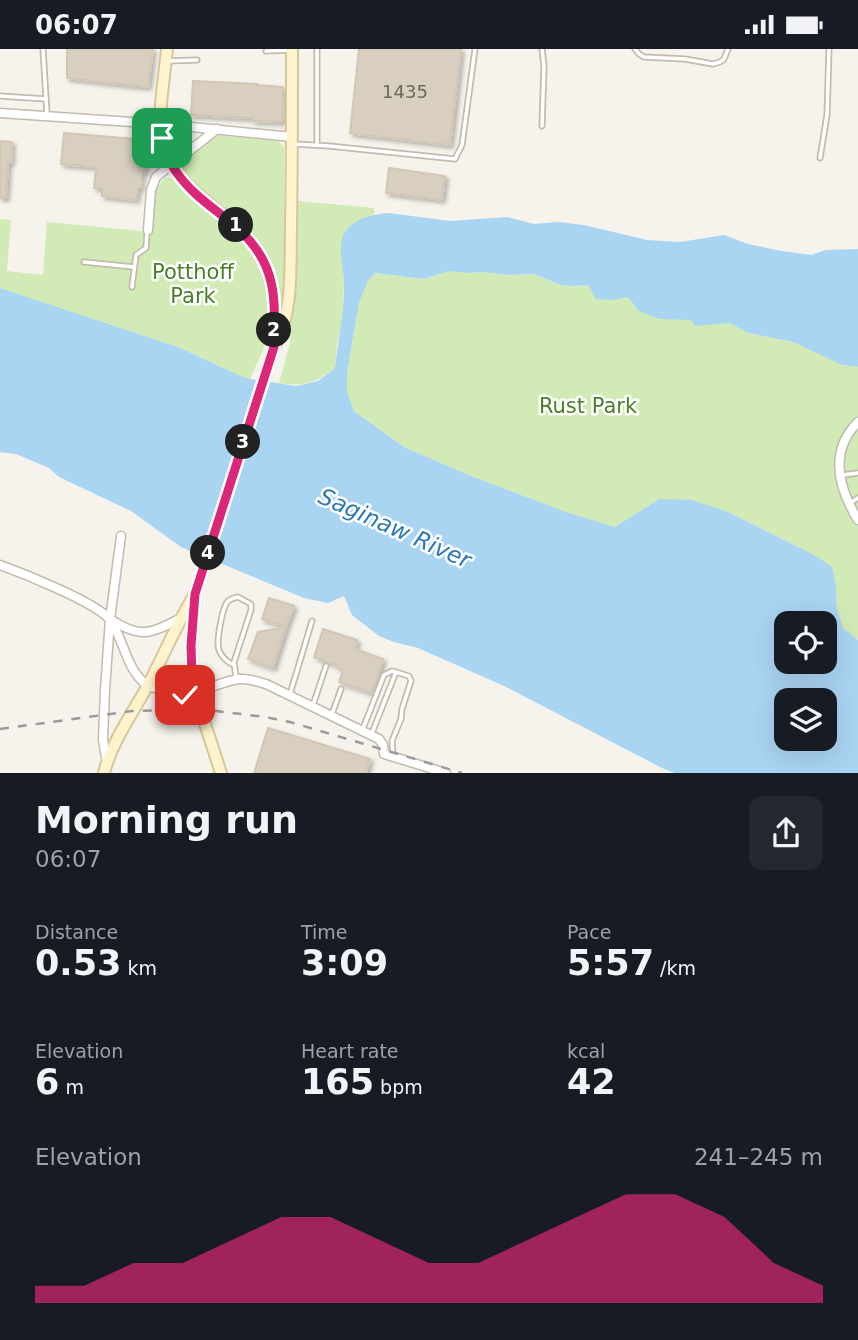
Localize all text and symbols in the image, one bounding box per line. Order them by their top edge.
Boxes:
text: 06:07 [35,10,118,40]
house number: 1435 [382,81,428,102]
pin [132,108,192,168]
icon: arrive [143,119,181,157]
pin: 1 [218,207,254,243]
text: 1 [229,213,242,235]
park label: Potthoff Park [152,260,234,308]
pin: 2 [256,313,292,347]
text: 2 [267,318,280,340]
park label: Rust Park [539,394,638,418]
pin: 3 [226,425,260,459]
text: 3 [236,430,249,452]
water label: Saginaw River [315,483,477,574]
pin: 4 [190,535,226,571]
text: 4 [201,541,214,563]
map controls [774,611,837,751]
button: locate [774,611,837,674]
pin [155,665,215,725]
icon: check [166,676,204,714]
button: layers [774,688,837,751]
button: share [749,796,823,870]
text: Morning run [35,798,298,842]
text: 06:07 [35,846,101,872]
text: Distance [35,921,118,943]
text: Time [301,921,348,943]
text: Pace [567,921,611,943]
text: 0.53 [35,943,121,983]
text: 3:09 [301,943,388,983]
text: 5:57 [567,943,654,983]
text: km [121,957,157,979]
text: /km [654,957,696,979]
text: Elevation [35,1040,123,1062]
text: Heart rate [301,1040,399,1062]
text: kcal [567,1040,605,1062]
text: 6 [35,1062,59,1102]
text: 165 [301,1062,374,1102]
text: 42 [567,1062,616,1102]
text: m [59,1076,84,1098]
text: bpm [374,1076,423,1098]
text: Elevation [35,1144,142,1170]
text: 241–245 m [694,1144,823,1170]

